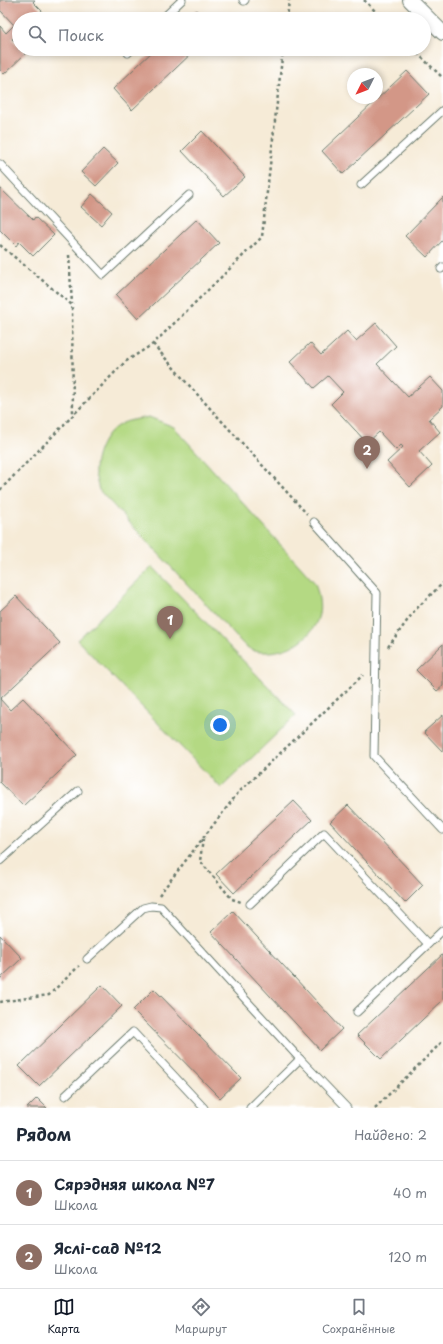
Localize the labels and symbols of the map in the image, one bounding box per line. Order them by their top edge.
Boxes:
north arrow [347,68,383,104]
pin: 2 [354,436,380,469]
pin: 1 [157,606,183,639]
your location [210,715,230,735]

